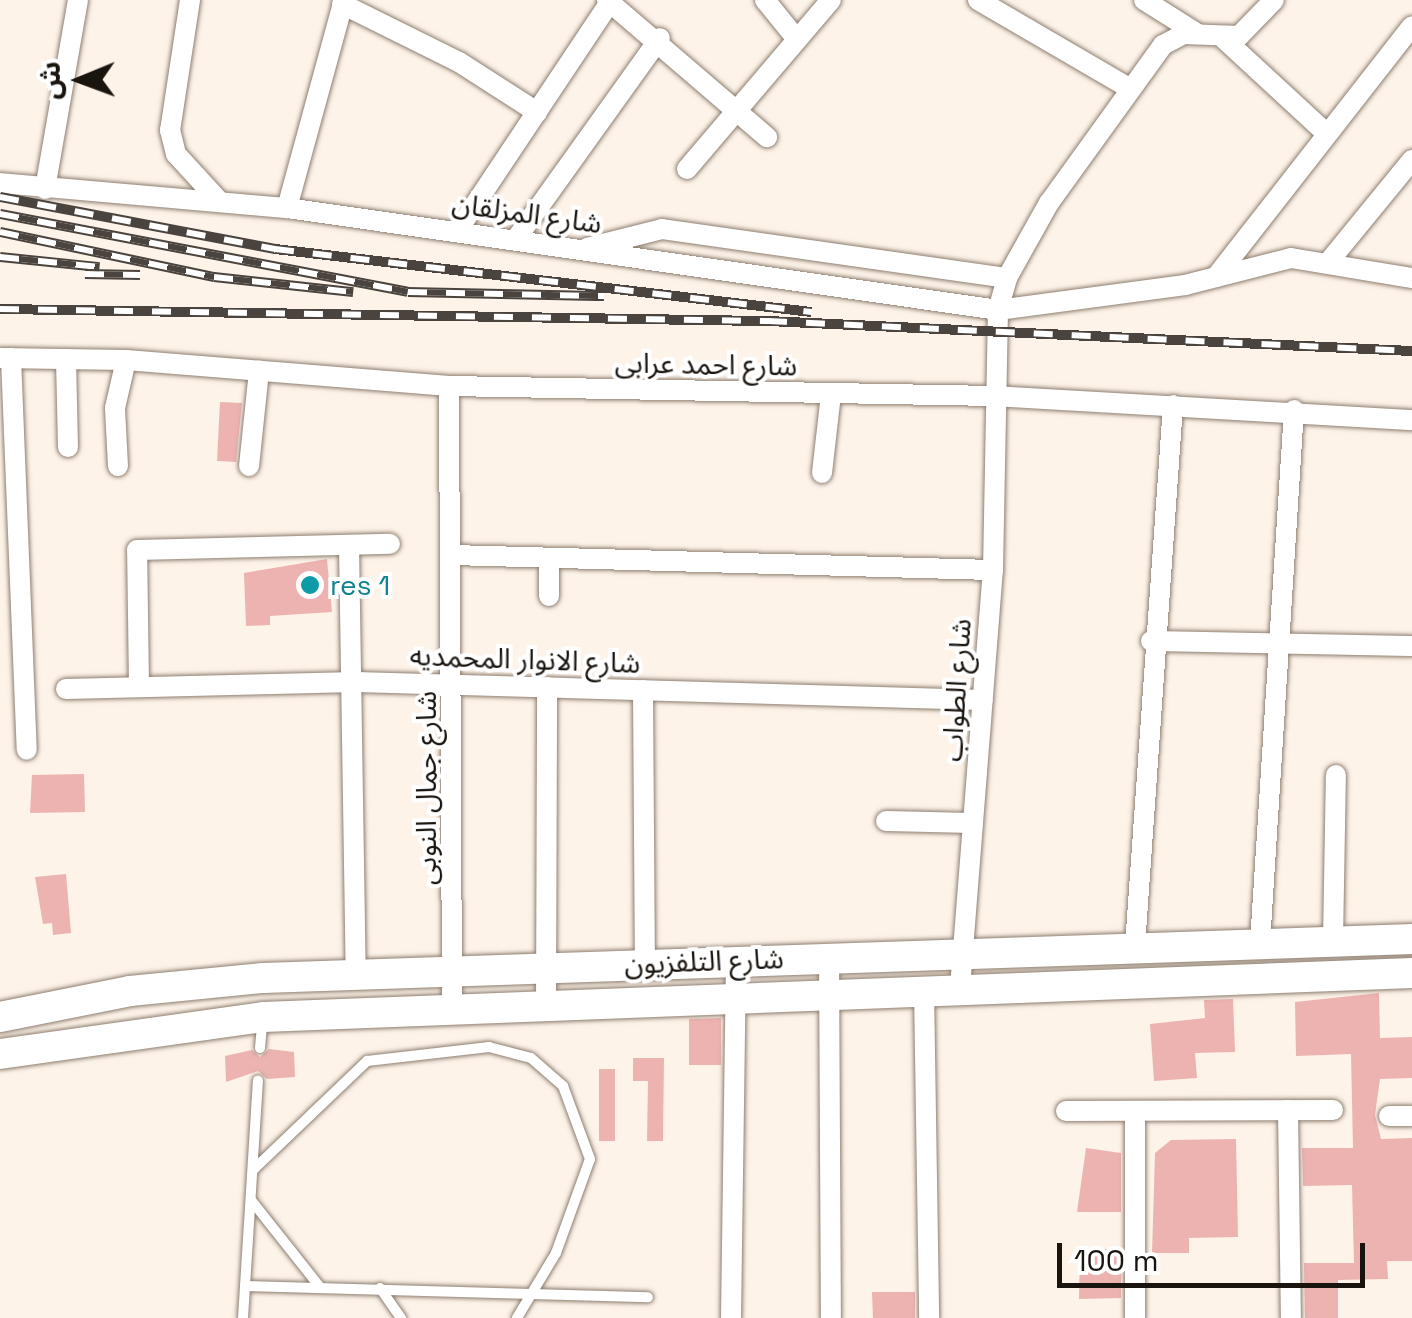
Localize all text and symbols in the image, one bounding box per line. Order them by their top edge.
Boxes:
north arrow [30,30,130,130]
text: ش [32,61,68,100]
street label: شارع المزلقان [450,186,604,240]
street label: شارع احمد عرابى [614,346,798,382]
place label: res 1 [330,568,390,602]
marker: res 1 [299,574,321,596]
street label: شارع الطواب [934,617,978,763]
street label: شارع الانوار المحمديه [409,638,641,680]
street label: شارع جمال النوبى [409,691,443,885]
street label: شارع التلفزيون [624,941,784,981]
scale bar [1062,1223,1370,1285]
text: 100 m [1074,1241,1159,1280]

